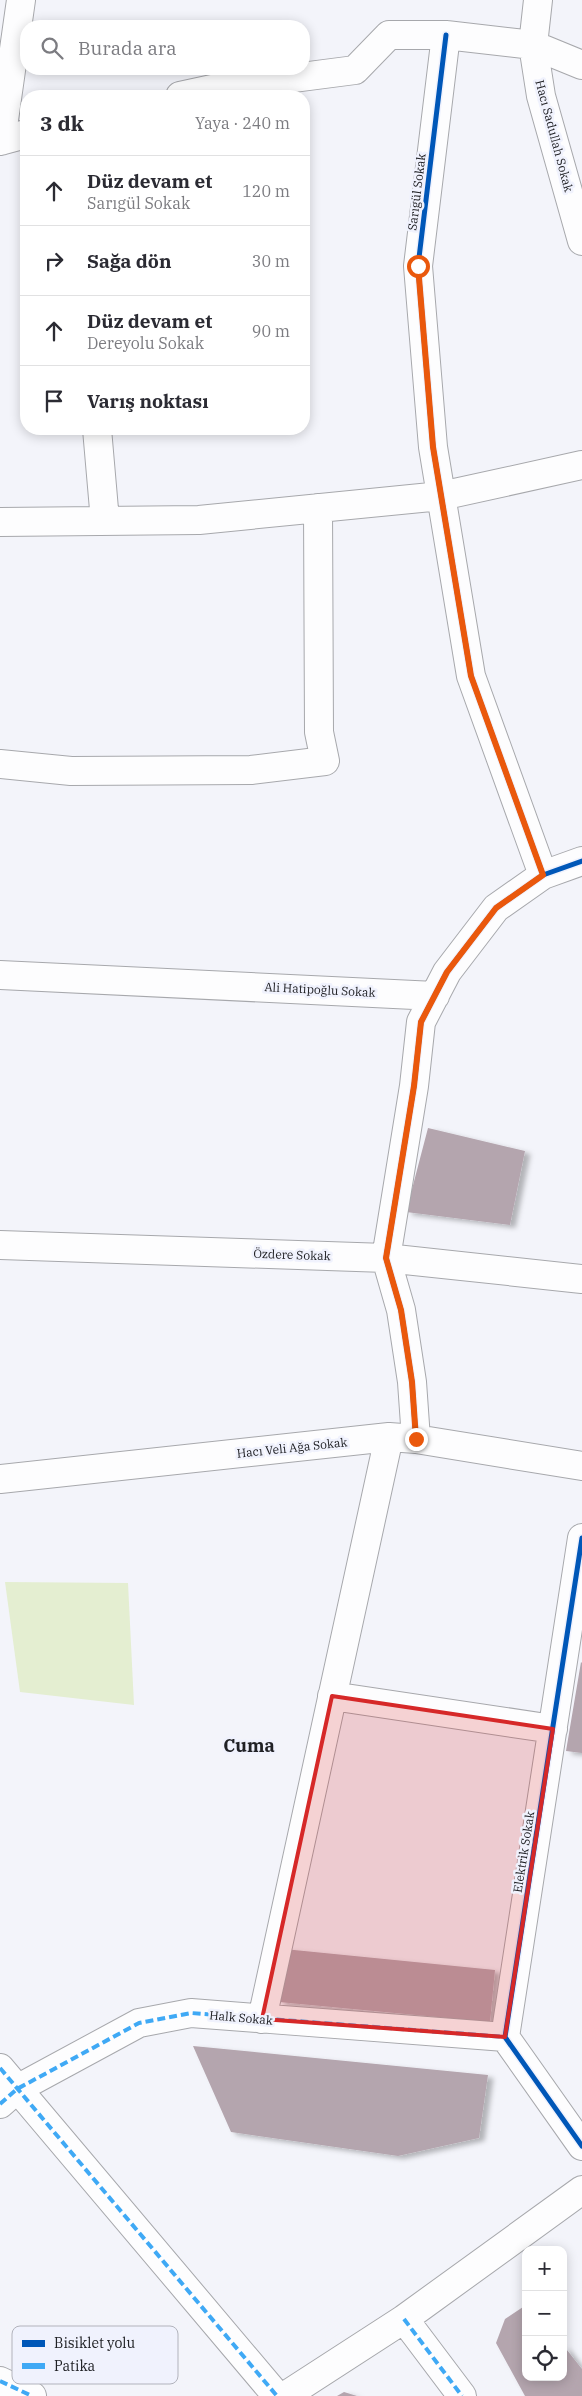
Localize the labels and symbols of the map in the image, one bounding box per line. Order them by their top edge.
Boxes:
street label: Hacı Sadullah Sokak [532,78,577,194]
street label: Sarıgül Sokak [404,153,429,231]
route start [407,255,430,278]
street label: Ali Hatipoğlu Sokak [264,979,376,1000]
street label: Özdere Sokak [253,1246,331,1263]
route end [405,1428,428,1451]
street label: Hacı Veli Ağa Sokak [236,1434,348,1461]
district label: Cuma [223,1734,275,1757]
street label: Elektrik Sokak [510,1810,537,1894]
street label: Halk Sokak [209,2007,273,2028]
legend [12,2326,178,2384]
text: Bisiklet yolu [54,2334,136,2352]
text: Patika [54,2357,96,2375]

